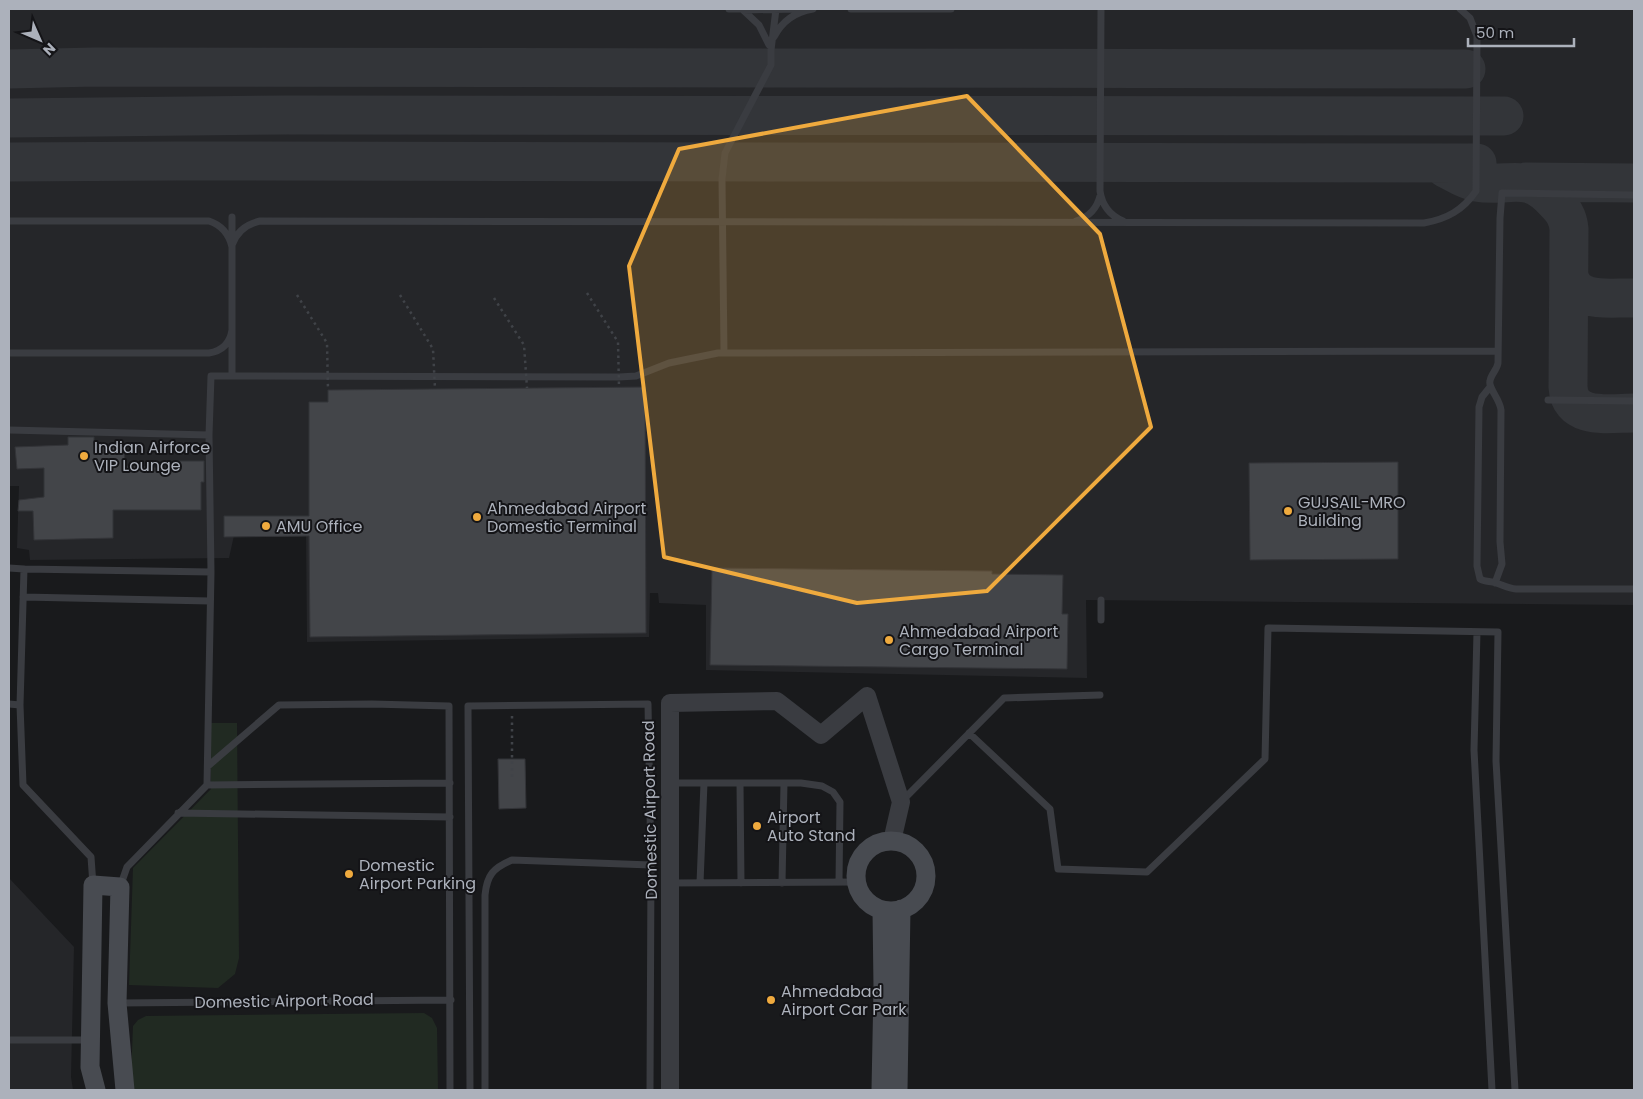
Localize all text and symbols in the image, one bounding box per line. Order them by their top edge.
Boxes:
north arrow [15,15,65,65]
scale bar [1468,15,1574,47]
text: 50 m [1476,22,1514,43]
text: N [38,38,60,60]
place label: Indian Airforce VIP Lounge [94,436,210,477]
marker: Indian Airforce VIP Lounge [78,450,90,462]
place label: GUJSAIL-MRO Building [1298,491,1406,532]
place label: Ahmedabad Airport Domestic Terminal [487,497,646,538]
marker: GUJSAIL-MRO Building [1282,505,1294,517]
marker: Ahmedabad Airport Domestic Terminal [471,511,483,523]
place label: AMU Office [276,515,362,538]
marker: AMU Office [260,520,272,532]
place label: Ahmedabad Airport Cargo Terminal [899,620,1058,661]
marker: Ahmedabad Airport Cargo Terminal [883,634,895,646]
street label: Domestic Airport Road [637,720,663,900]
place label: Airport Auto Stand [767,806,855,847]
marker: Airport Auto Stand [751,820,763,832]
place label: Domestic Airport Parking [359,854,476,895]
marker: Domestic Airport Parking [343,868,355,880]
place label: Ahmedabad Airport Car Park [781,980,907,1021]
street label: Domestic Airport Road [194,988,374,1014]
marker: Ahmedabad Airport Car Park [765,994,777,1006]

